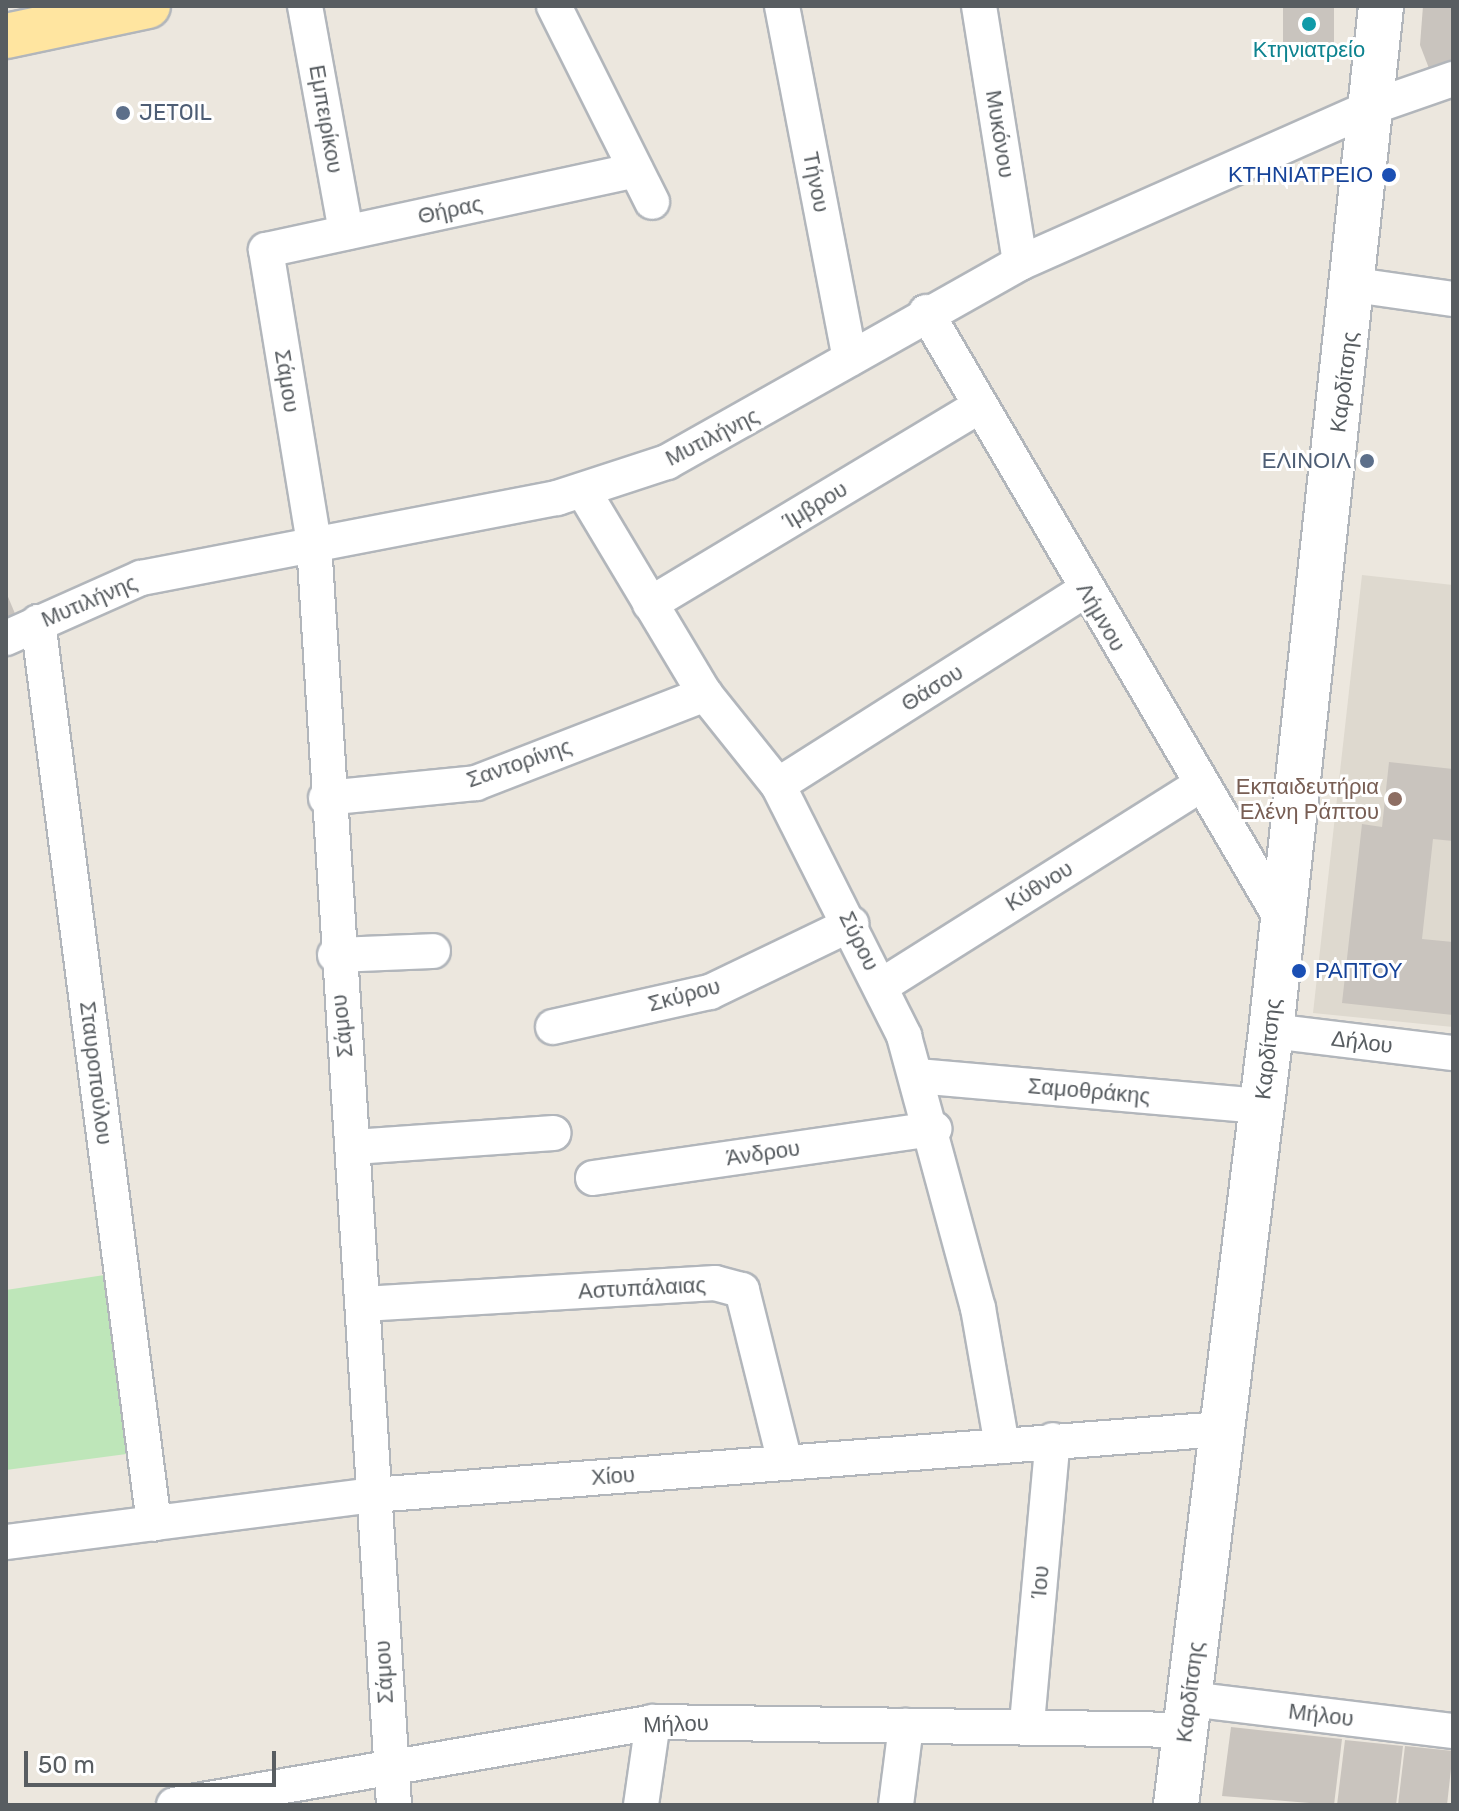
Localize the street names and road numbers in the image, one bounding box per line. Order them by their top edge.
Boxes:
street label: Εμπειρίκου [303,63,349,175]
street label: Μυκόνου [980,88,1020,180]
street label: Τήνου [797,150,835,214]
street label: Θήρας [415,190,485,230]
street label: Καρδίτσης [1325,330,1363,434]
street label: Σάμου [269,348,305,414]
street label: Μυτιλήνης [661,402,763,472]
street label: Ίμβρου [778,476,852,534]
street label: Μυτιλήνης [37,569,141,633]
street label: Λήμνου [1071,578,1131,656]
street label: Θάσου [896,659,968,717]
street label: Σαντορίνης [463,733,575,793]
street label: Κύθνου [1001,855,1077,917]
street label: Σύρου [833,907,885,975]
street label: Σκύρου [645,973,723,1017]
street label: Σάμου [326,993,358,1059]
street label: Καρδίτσης [1250,997,1286,1101]
street label: Σταυροπούλου [74,1000,118,1146]
street label: Δήλου [1330,1025,1394,1059]
street label: Σαμοθράκης [1027,1073,1151,1109]
street label: Άνδρου [724,1135,802,1171]
street label: Αστυπάλαιας [577,1271,707,1305]
street label: Χίου [590,1461,636,1491]
street label: Ίου [1025,1565,1055,1599]
street label: Σάμου [369,1640,399,1704]
street label: Καρδίτσης [1171,1640,1209,1744]
street label: Μήλου [1287,1698,1355,1732]
street label: Μήλου [643,1710,709,1738]

